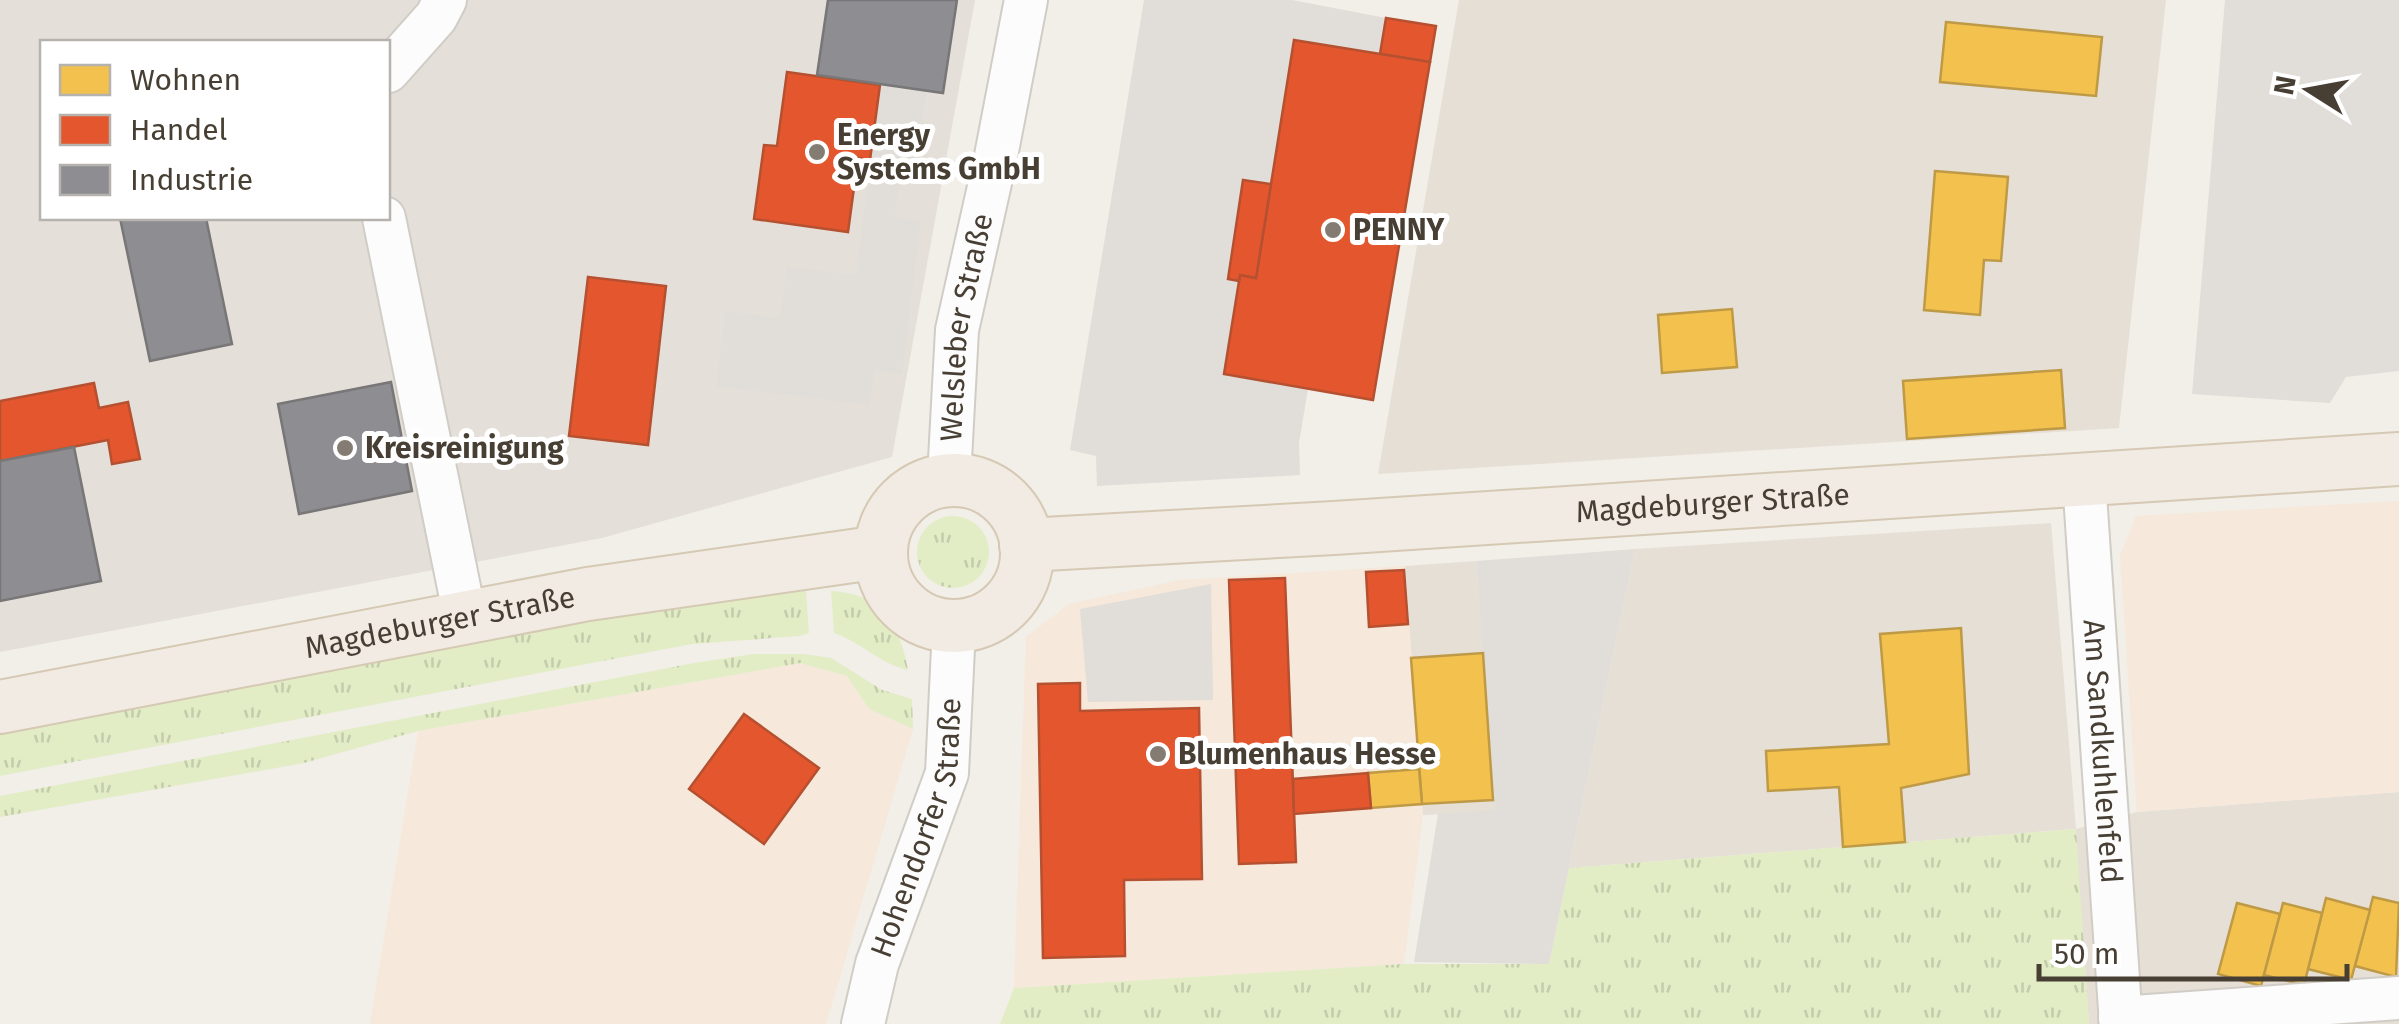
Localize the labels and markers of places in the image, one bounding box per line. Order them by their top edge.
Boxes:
place label: Energy Systems GmbH [837,117,1041,187]
marker: Energy Systems GmbH [806,141,828,163]
place label: PENNY [1353,212,1446,248]
marker: PENNY [1322,219,1344,241]
place label: Kreisreinigung [365,430,564,466]
marker: Kreisreinigung [334,437,356,459]
place label: Blumenhaus Hesse [1178,736,1436,772]
marker: Blumenhaus Hesse [1147,743,1169,765]

